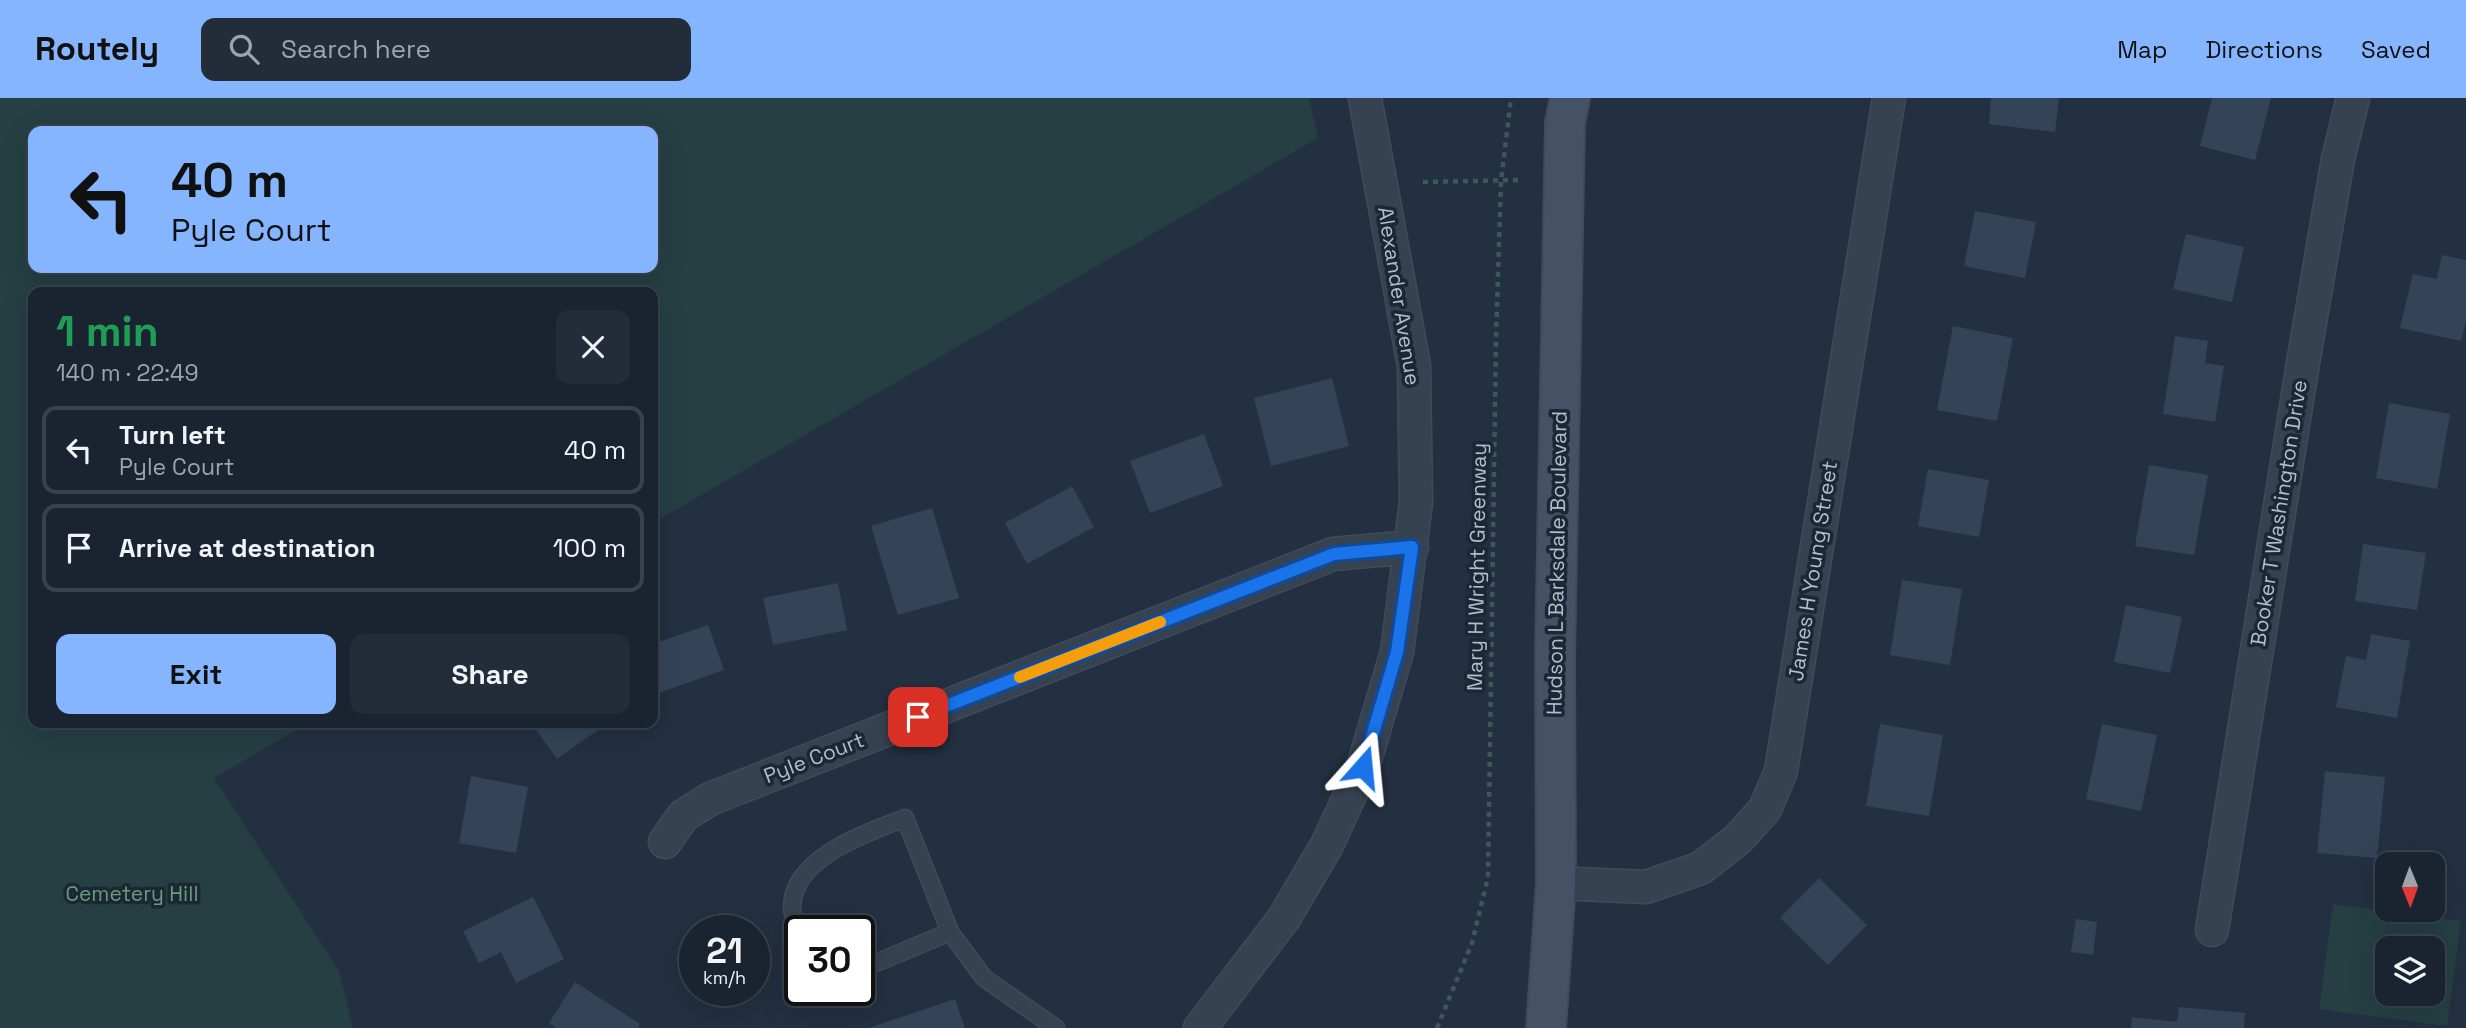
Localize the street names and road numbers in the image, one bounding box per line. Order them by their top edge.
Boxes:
street label: Alexander Avenue [1372,205,1427,387]
street label: Booker T Washington Drive [2244,378,2313,648]
street label: Hudson L Barksdale Boulevard [1540,411,1573,715]
street label: Mary H Wright Greenway [1461,443,1492,691]
street label: James H Young Street [1782,459,1843,683]
street label: Pyle Court [760,726,868,789]

